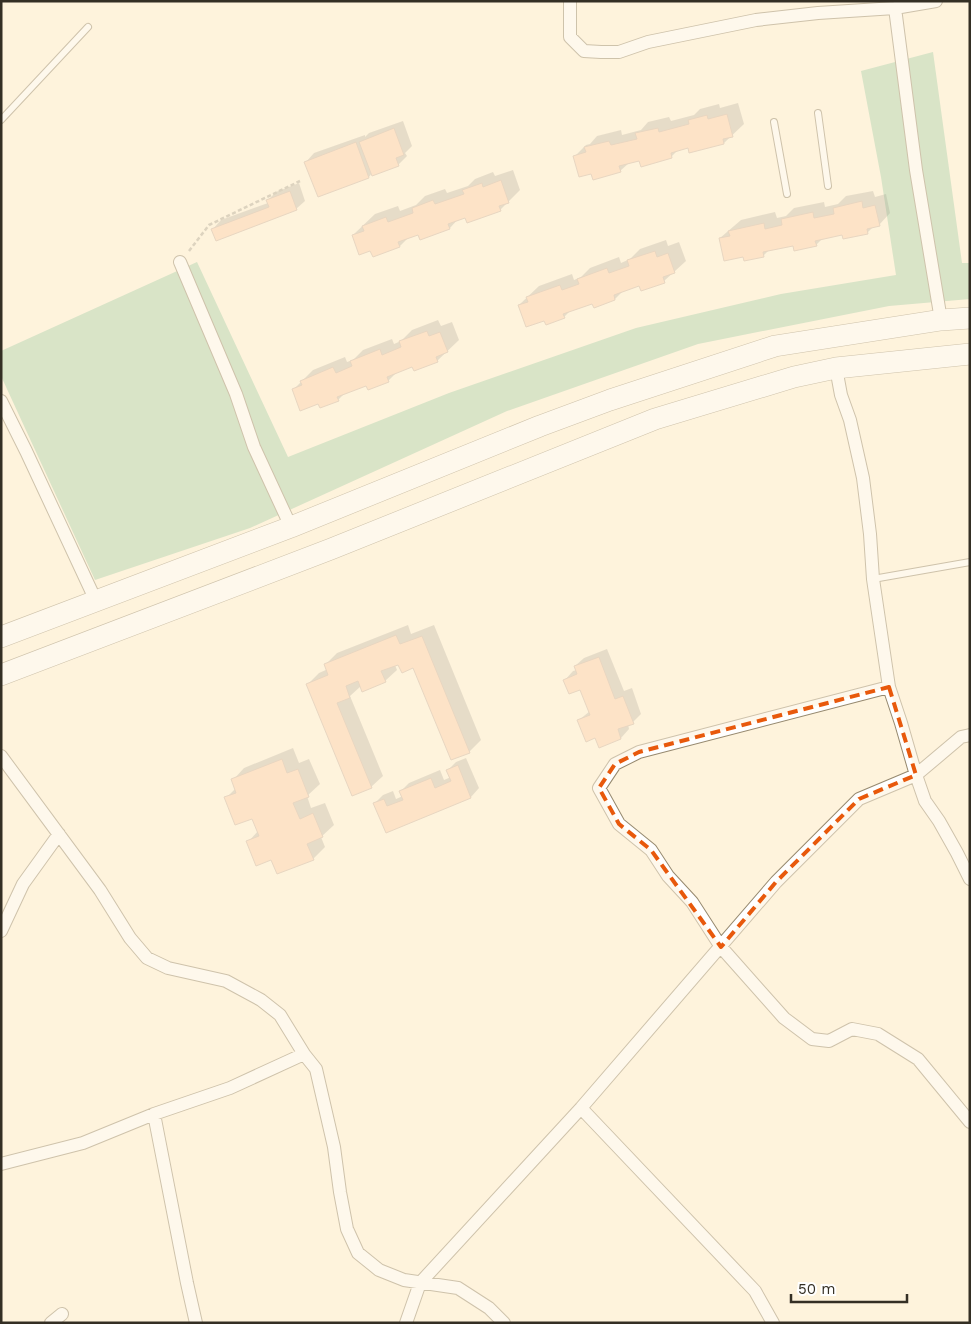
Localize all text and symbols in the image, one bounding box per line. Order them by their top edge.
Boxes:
scale bar [791,1272,907,1304]
text: 50 m [798,1280,835,1298]

